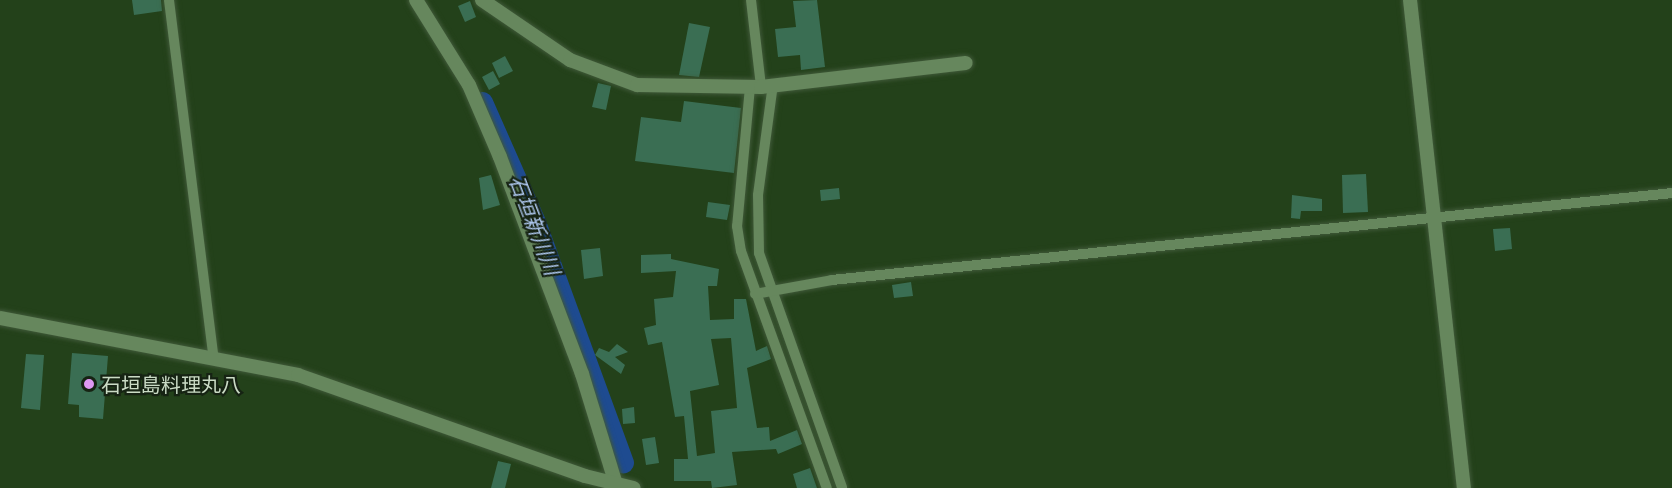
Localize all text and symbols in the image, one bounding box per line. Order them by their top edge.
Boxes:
water label: 石垣新川川 [504,171,566,279]
place label: 石垣島料理丸八 [101,372,241,396]
marker: 石垣島料理丸八 [82,377,96,391]

